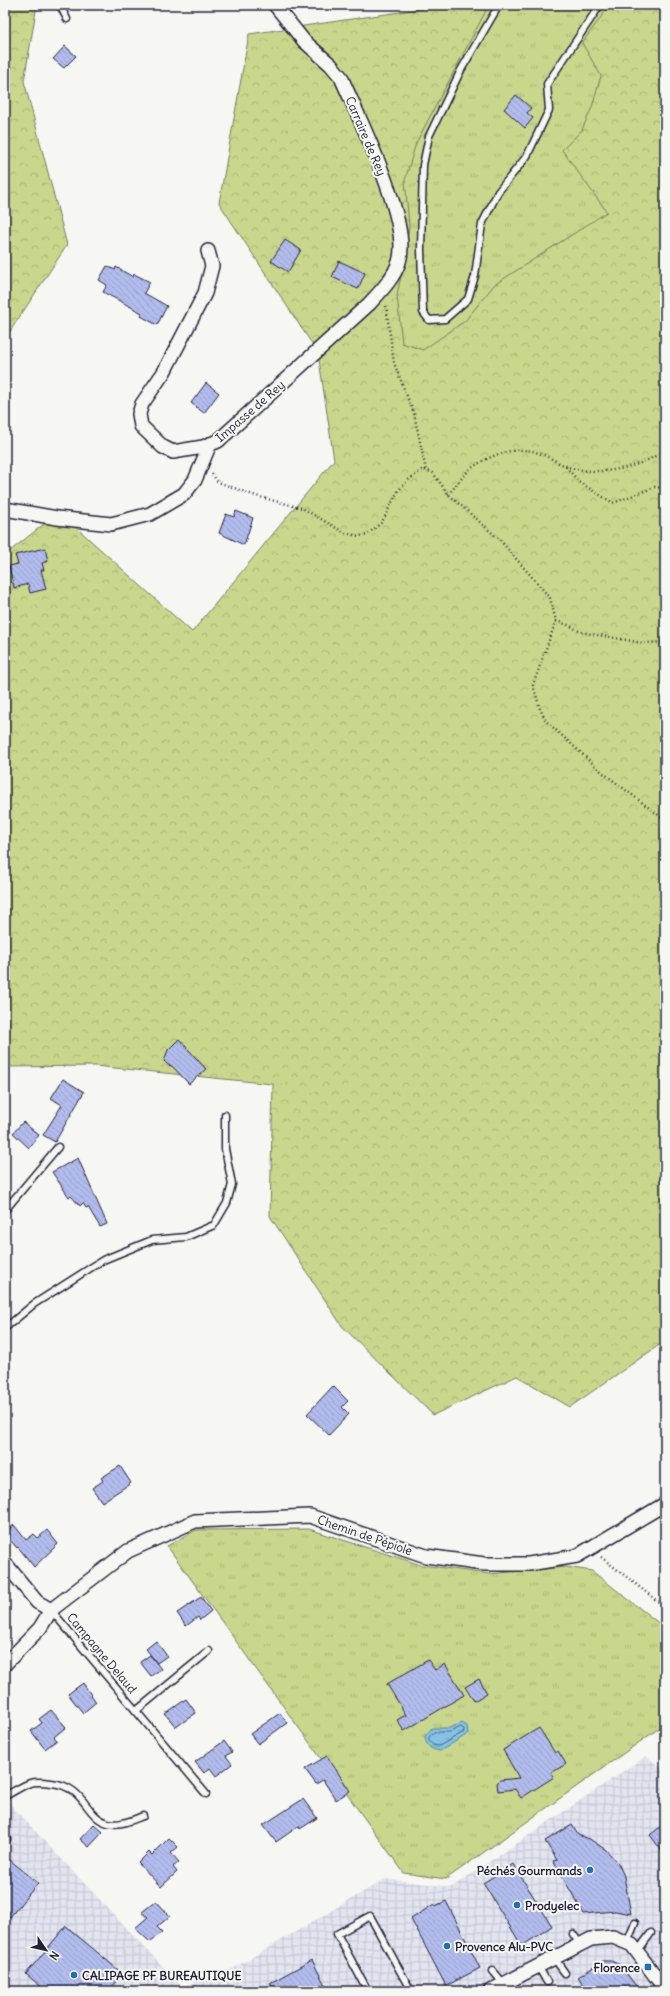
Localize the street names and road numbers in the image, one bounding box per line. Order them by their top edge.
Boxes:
street label: Carraire de Rey [343,94,389,178]
street label: Impasse de Rey [212,377,288,445]
street label: Chemin de Pépiole [316,1512,414,1558]
street label: Campagne Delaud [64,1610,140,1696]

